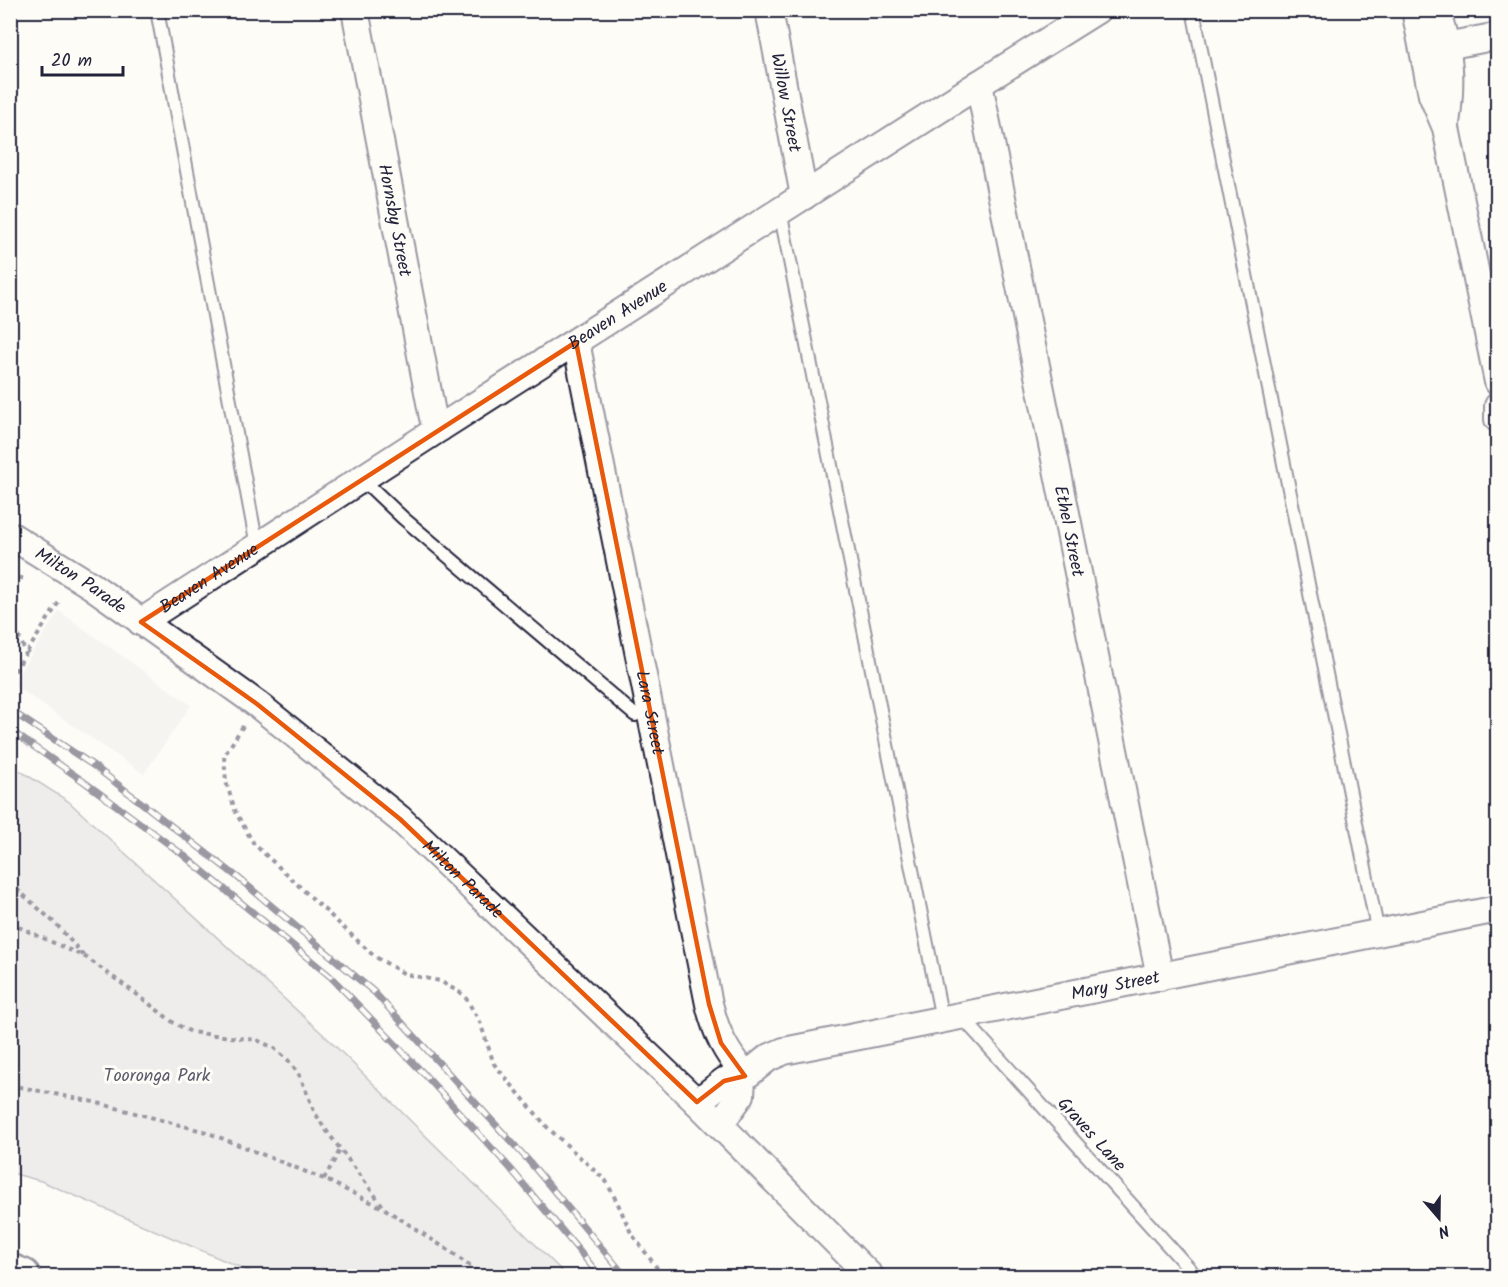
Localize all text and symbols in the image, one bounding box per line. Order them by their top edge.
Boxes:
scale bar [42,39,123,77]
text: 20 m [51,47,92,76]
street label: Willow Street [761,51,809,156]
street label: Hornsby Street [369,162,419,280]
street label: Beaven Avenue [563,273,674,359]
street label: Ethel Street [1045,483,1092,580]
street label: Beaven Avenue [154,536,265,622]
street label: Milton Parade [28,541,132,622]
street label: Lara Street [626,668,672,759]
street label: Milton Parade [414,834,510,927]
street label: Mary Street [1069,963,1164,1010]
park label: Tooronga Park [104,1062,211,1091]
street label: Graves Lane [1049,1091,1132,1179]
north arrow [1409,1188,1469,1248]
text: N [1435,1217,1453,1244]

